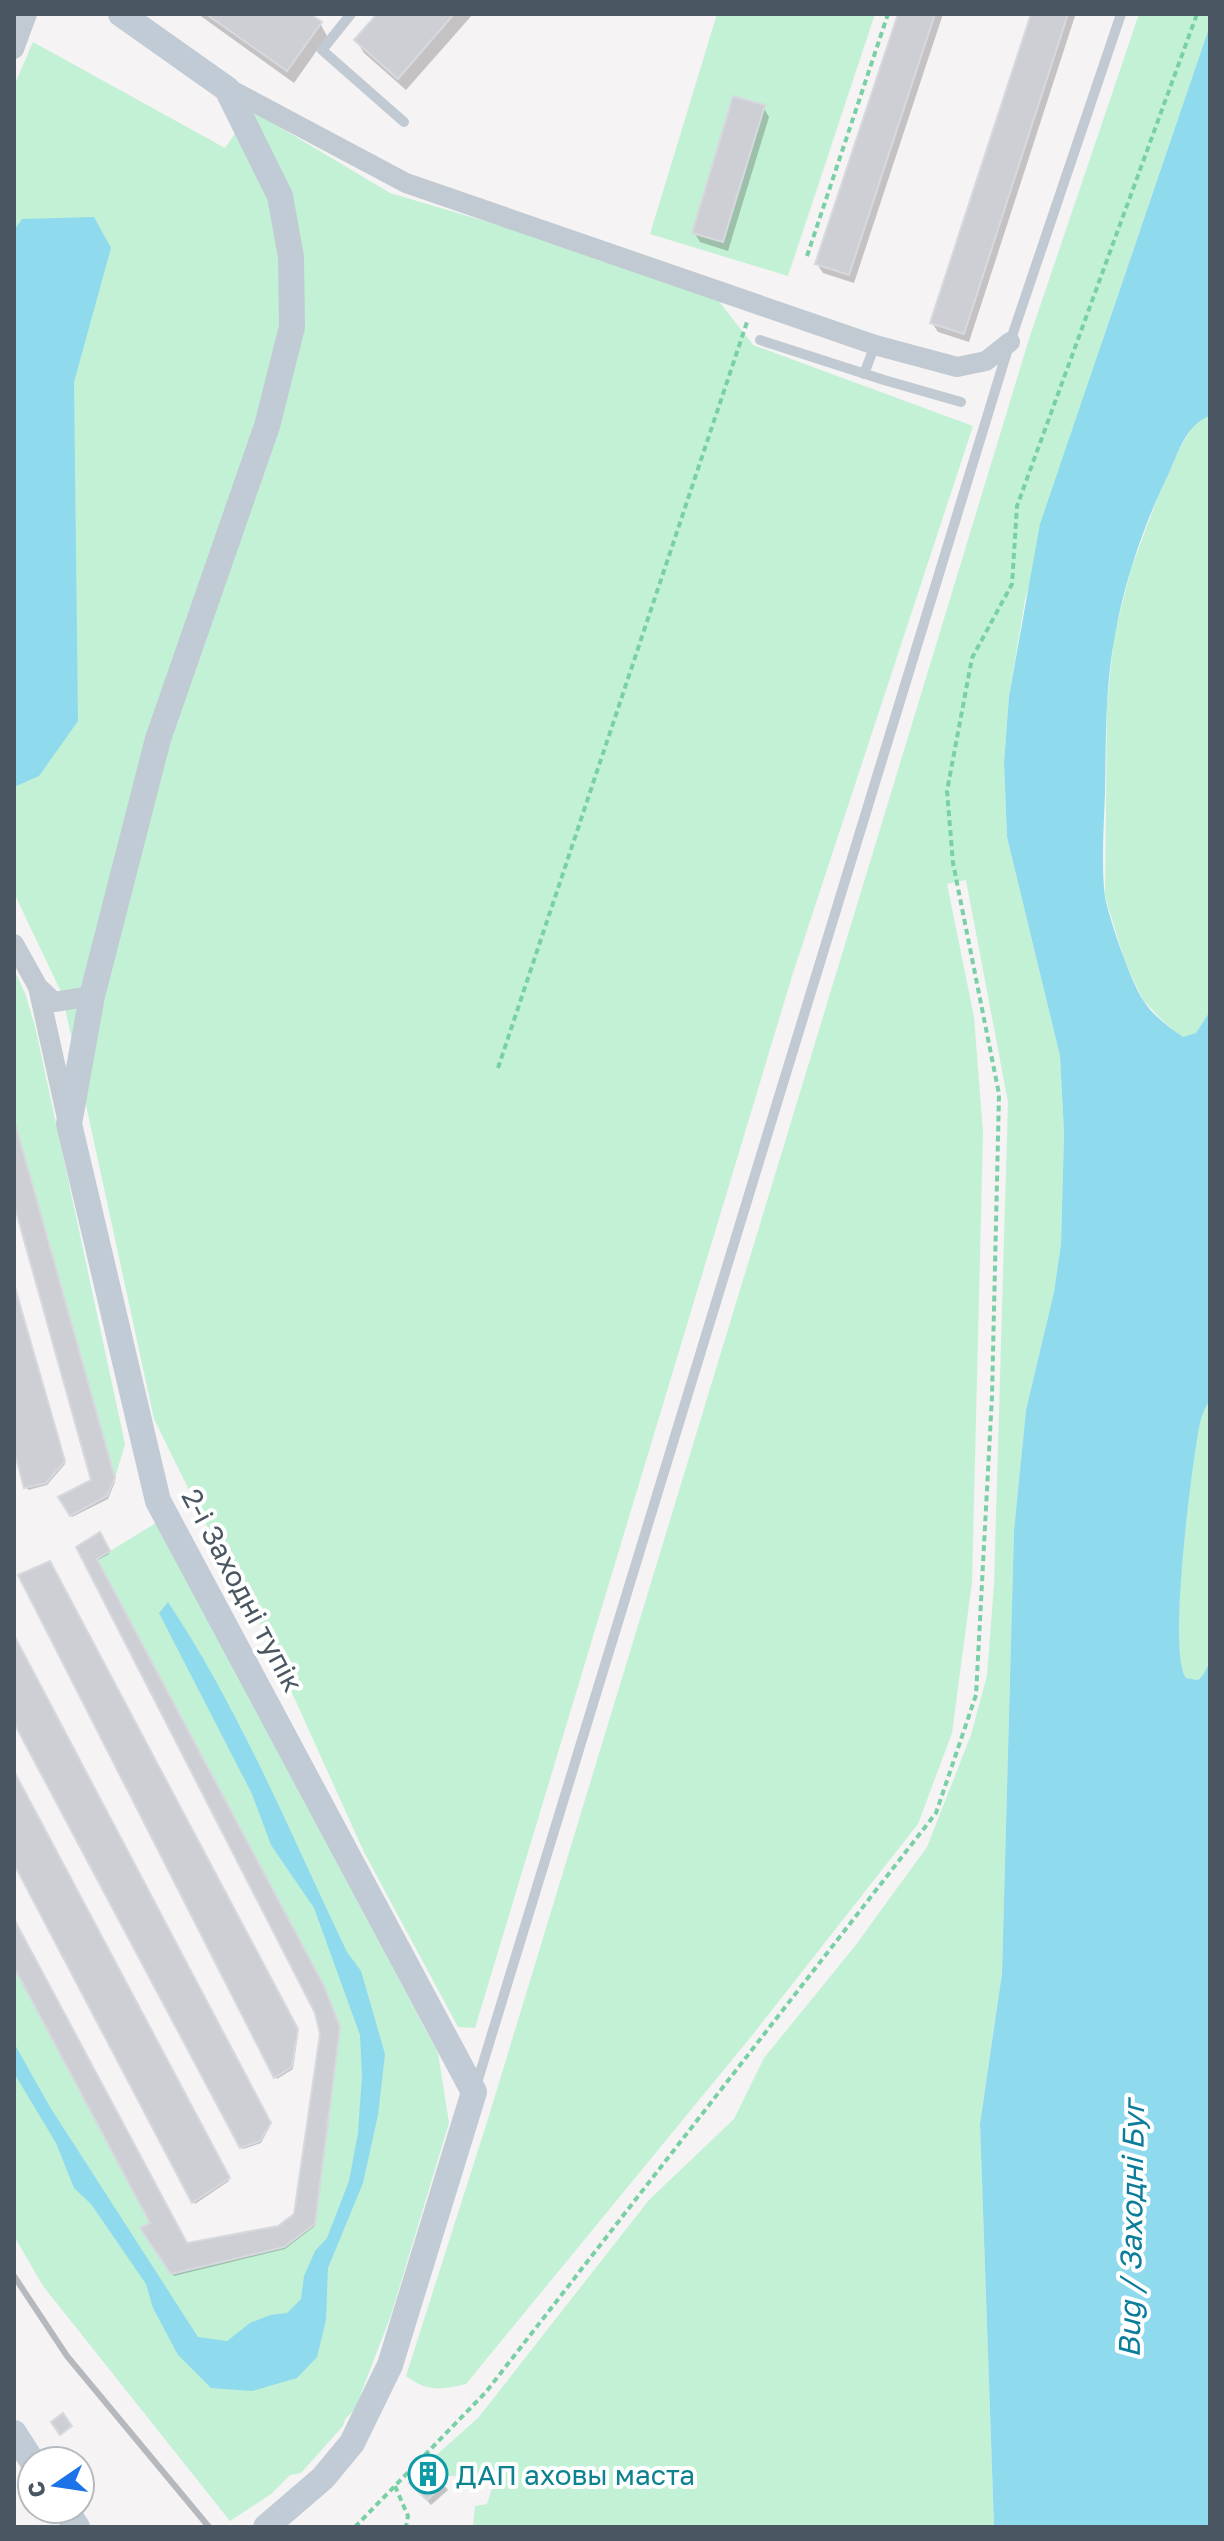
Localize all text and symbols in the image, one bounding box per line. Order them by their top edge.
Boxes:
street label: 2-і Заходні тупік [176,1483,310,1697]
water label: Bug / Заходні Буг [1111,2096,1151,2358]
north arrow [16,2445,96,2525]
building icon: ДАП аховы маста [407,2453,449,2495]
place label: ДАП аховы маста [456,2458,695,2491]
text: С [21,2479,51,2500]

